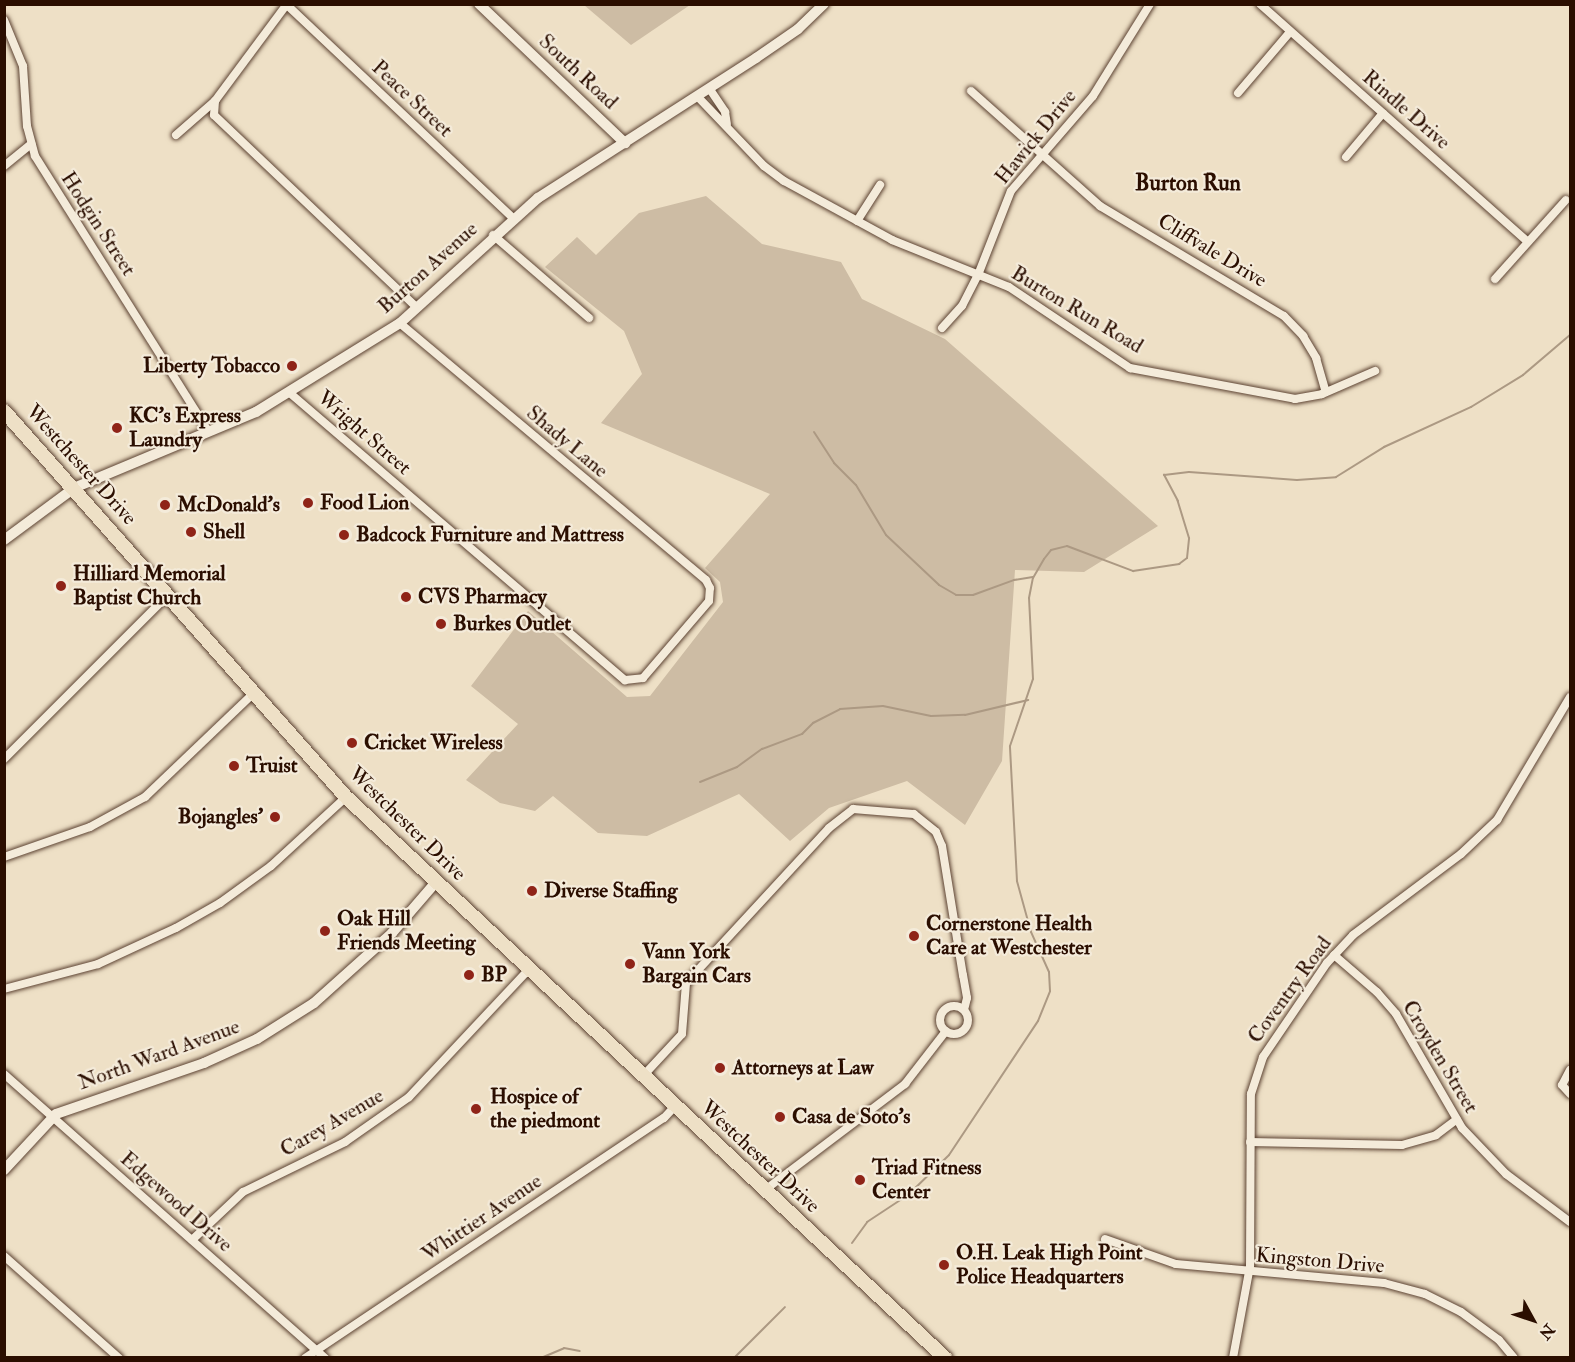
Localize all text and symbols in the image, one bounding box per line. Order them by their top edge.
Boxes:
street label: South Road [533,29,623,115]
street label: Peace Street [366,55,458,143]
street label: Rindle Drive [1357,65,1455,155]
street label: Hawick Drive [990,84,1082,190]
street label: Hodgin Street [55,167,141,281]
district label: Burton Run [1135,171,1241,197]
street label: Cliffvale Drive [1153,209,1271,293]
street label: Burton Avenue [373,217,483,319]
street label: Burton Run Road [1006,261,1148,359]
place label: Liberty Tobacco [143,353,280,379]
marker: Liberty Tobacco [285,359,299,373]
street label: Wright Street [312,385,416,481]
street label: Westchester Drive [20,400,142,530]
street label: Shady Lane [521,401,613,483]
place label: KC's Express Laundry [129,403,241,453]
marker: KC's Express Laundry [110,421,124,435]
place label: Food Lion [320,490,409,516]
place label: McDonald's [177,492,280,518]
marker: Food Lion [301,496,315,510]
marker: McDonald's [158,498,172,512]
place label: Shell [203,519,245,545]
place label: Badcock Furniture and Mattress [356,522,624,548]
marker: Shell [184,525,198,539]
marker: Badcock Furniture and Mattress [337,528,351,542]
place label: Hilliard Memorial Baptist Church [73,561,226,611]
marker: Hilliard Memorial Baptist Church [54,579,68,593]
place label: CVS Pharmacy [418,584,547,610]
marker: CVS Pharmacy [399,590,413,604]
place label: Burkes Outlet [453,611,571,637]
marker: Burkes Outlet [434,617,448,631]
place label: Cricket Wireless [364,730,503,756]
marker: Cricket Wireless [345,736,359,750]
place label: Truist [246,753,298,779]
marker: Truist [227,759,241,773]
street label: Westchester Drive [343,762,471,886]
place label: Bojangles' [178,804,263,830]
marker: Bojangles' [268,810,282,824]
place label: Diverse Staffing [544,878,678,904]
marker: Diverse Staffing [525,884,539,898]
place label: Oak Hill Friends Meeting [337,906,476,956]
place label: Cornerstone Health Care at Westchester [926,911,1092,961]
marker: Oak Hill Friends Meeting [318,924,332,938]
marker: Cornerstone Health Care at Westchester [907,929,921,943]
street label: Coventry Road [1243,932,1337,1048]
place label: Vann York Bargain Cars [642,939,751,989]
marker: Vann York Bargain Cars [623,957,637,971]
place label: BP [481,962,507,988]
marker: BP [462,968,476,982]
street label: Croyden Street [1397,996,1483,1118]
street label: North Ward Avenue [75,1014,243,1096]
place label: Attorneys at Law [732,1055,874,1081]
marker: Attorneys at Law [713,1061,727,1075]
street label: Carey Avenue [276,1083,388,1163]
place label: Hospice of the piedmont [490,1084,600,1134]
street label: Westchester Drive [695,1095,825,1219]
marker: Hospice of the piedmont [467,1100,485,1118]
place label: Casa de Soto's [792,1104,911,1130]
marker: Casa de Soto's [773,1110,787,1124]
street label: Edgewood Drive [115,1146,237,1258]
place label: Triad Fitness Center [872,1155,981,1205]
street label: Whittier Avenue [417,1169,547,1267]
marker: Triad Fitness Center [853,1173,867,1187]
place label: O.H. Leak High Point Police Headquarters [956,1240,1143,1290]
street label: Kingston Drive [1255,1243,1385,1279]
marker: O.H. Leak High Point Police Headquarters [937,1258,951,1272]
north arrow [1503,1290,1563,1350]
text: N [1535,1320,1559,1343]

